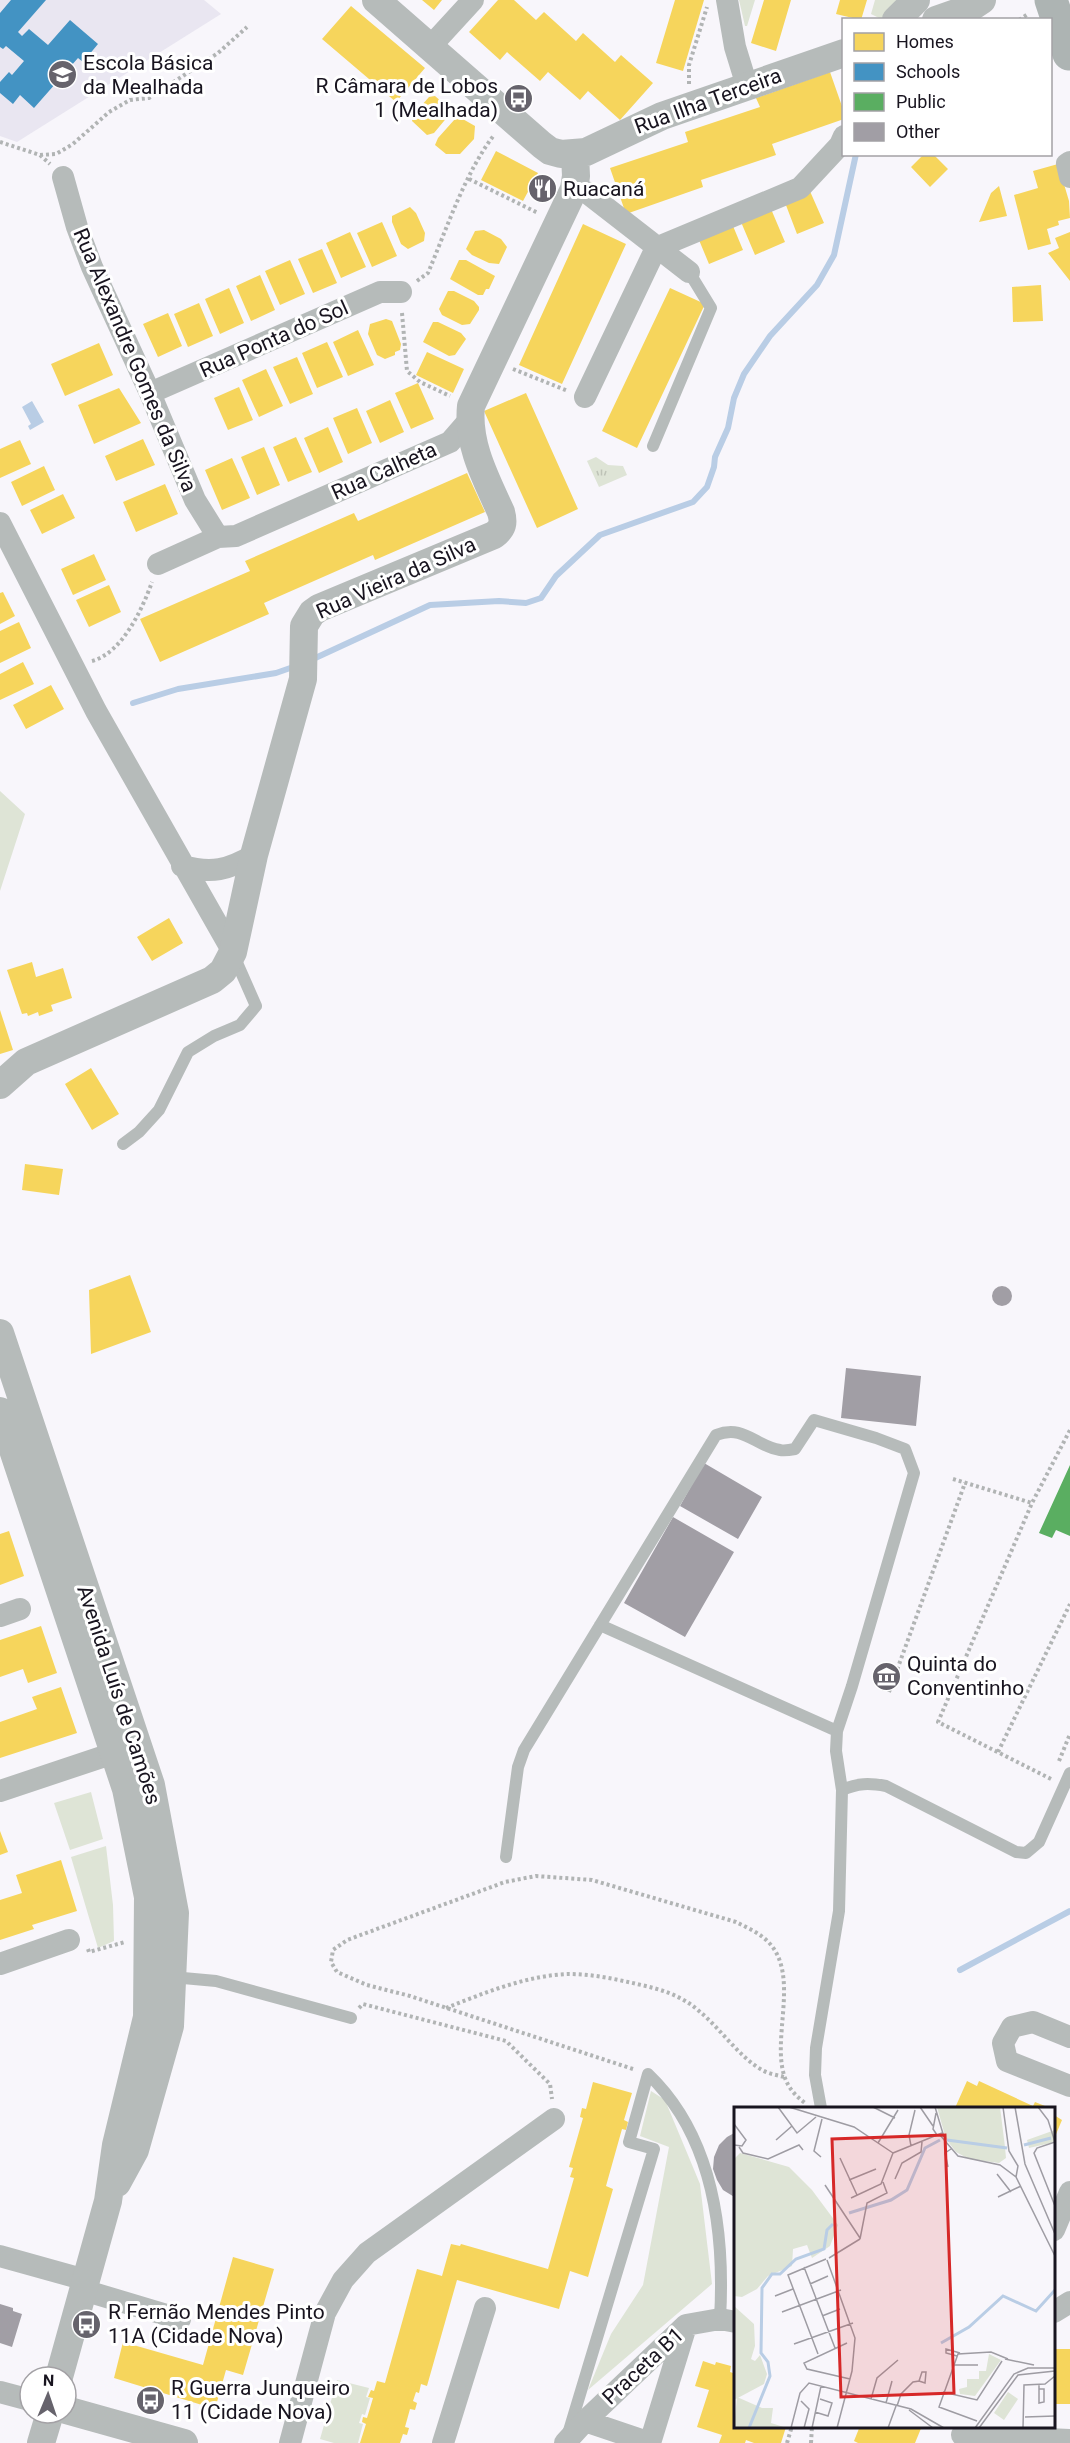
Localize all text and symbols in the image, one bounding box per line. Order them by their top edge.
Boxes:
legend [842,18,1052,156]
text: Homes [896,31,954,52]
place label: Escola Básica da Mealhada [83,51,213,99]
school or university icon: Escola Básica da Mealhada [46,59,78,91]
text: Schools [896,61,960,82]
street label: Rua Ilha Terceira [631,63,785,139]
place label: R Câmara de Lobos 1 (Mealhada) [316,74,498,122]
bus stop icon: R Câmara de Lobos 1 (Mealhada) [503,82,535,114]
text: Public [896,91,946,112]
text: Other [896,121,940,142]
restaurant icon: Ruacaná [526,173,558,205]
place label: Ruacaná [563,177,644,201]
street label: Rua Alexandre Gomes da Silva [68,225,202,495]
street label: Rua Ponta do Sol [196,296,352,382]
street label: Rua Calheta [328,437,440,505]
street label: Rua Vieira da Silva [313,532,479,624]
street label: Avenida Luís de Camões [72,1582,166,1808]
place label: Quinta do Conventinho [907,1652,1024,1700]
museum icon: Quinta do Conventinho [870,1660,902,1692]
inset map [734,2107,1055,2428]
place label: R Fernão Mendes Pinto 11A (Cidade Nova) [108,2300,325,2348]
bus stop icon: R Fernão Mendes Pinto 11A (Cidade Nova) [71,2308,103,2340]
street label: Praceta B1 [598,2322,688,2410]
north arrow [18,2365,78,2425]
text: N [43,2371,54,2390]
place label: R Guerra Junqueiro 11 (Cidade Nova) [171,2376,350,2424]
bus stop icon: R Guerra Junqueiro 11 (Cidade Nova) [134,2384,166,2416]

